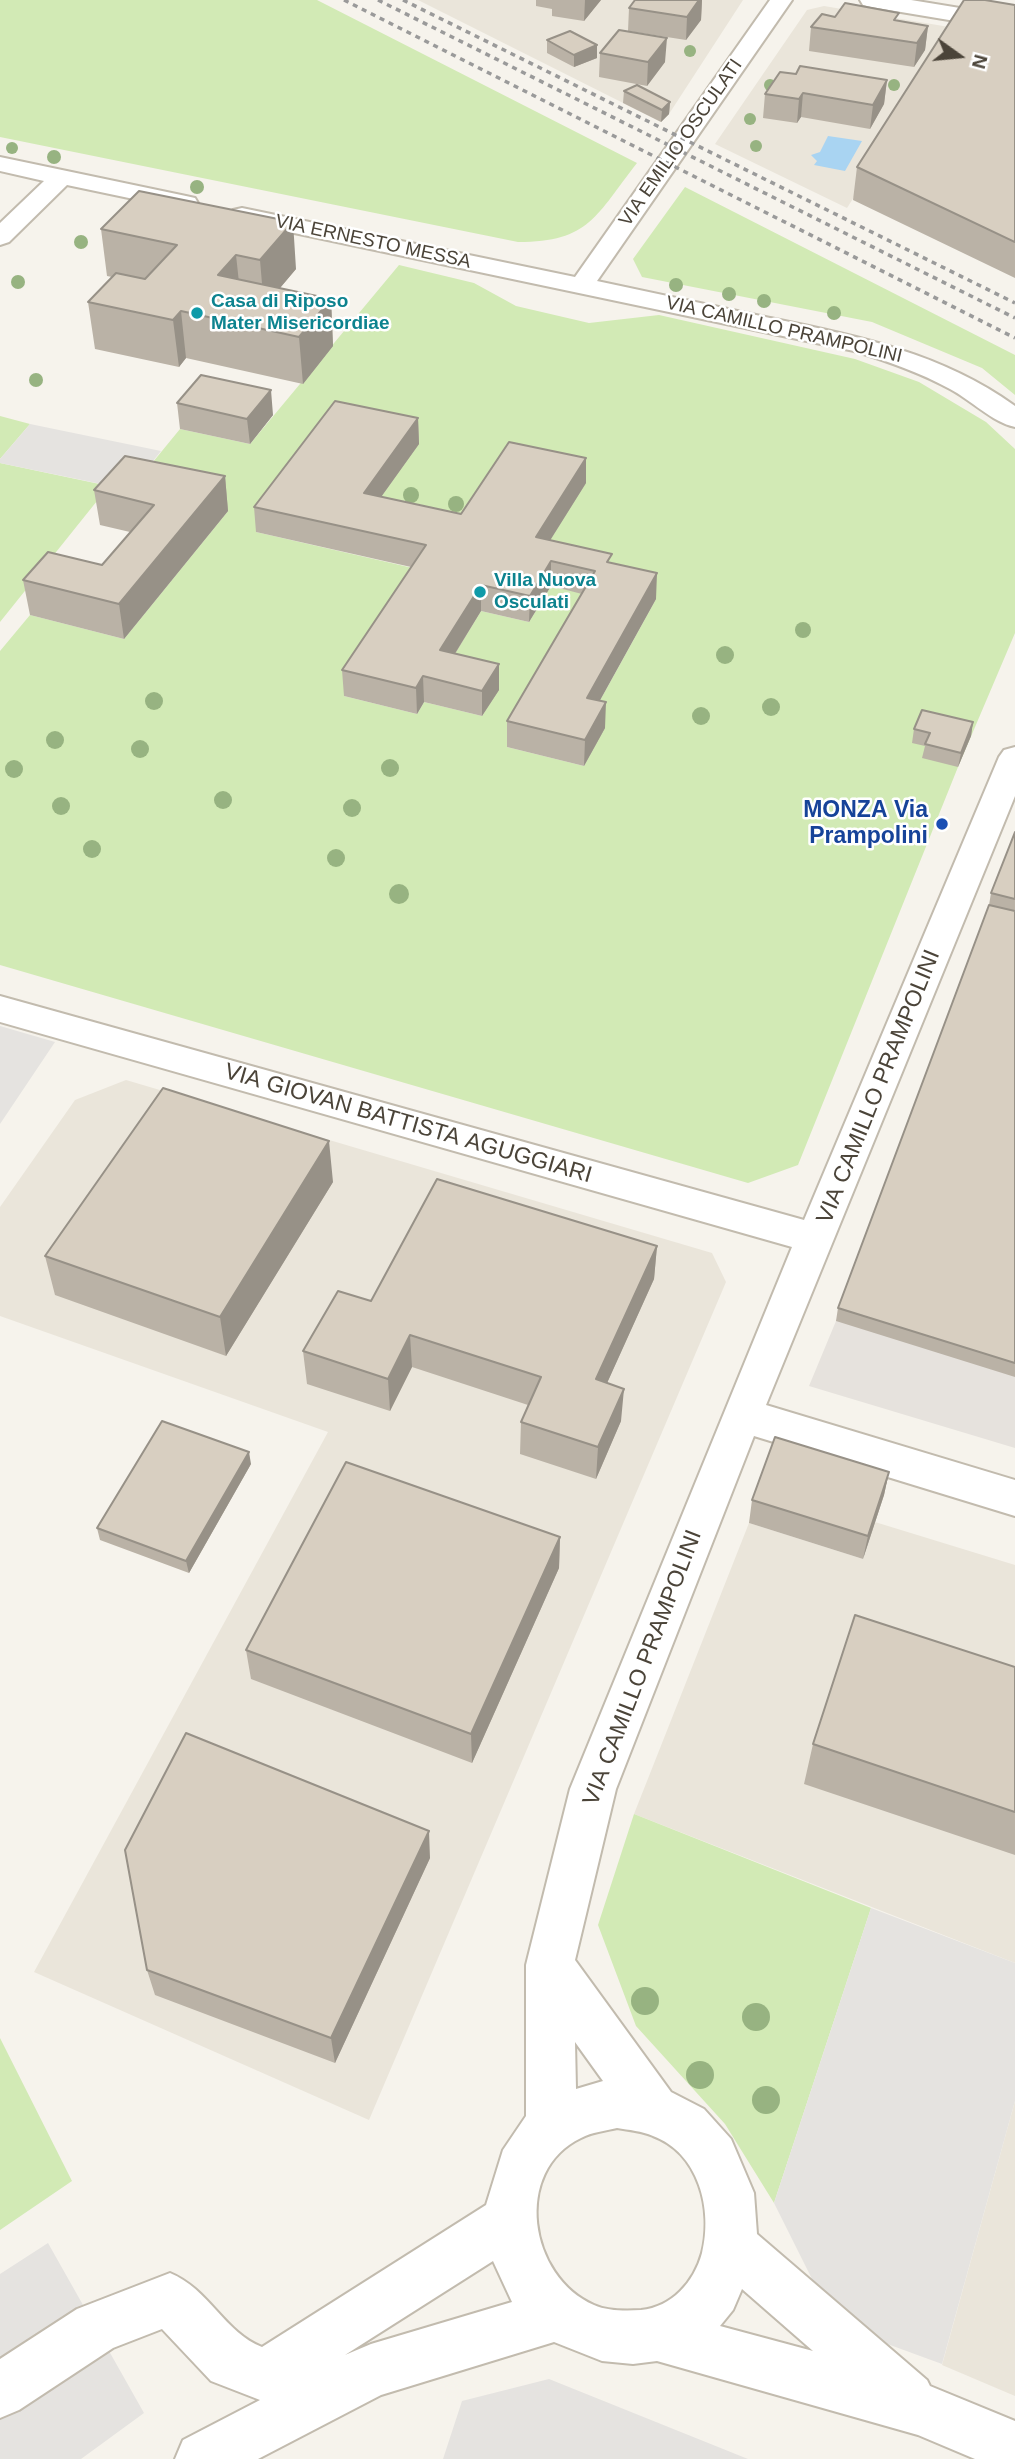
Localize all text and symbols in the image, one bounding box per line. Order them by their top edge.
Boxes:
north arrow [924,21,994,91]
text: N [968,52,992,71]
street label: VIA EMILIO OSCULATI [615,55,747,231]
street label: VIA ERNESTO MESSA [273,210,473,274]
place label: Casa di Riposo Mater Misericordiae [211,291,389,335]
street label: VIA CAMILLO PRAMPOLINI [664,292,904,368]
marker: Casa di Riposo Mater Misericordiae [189,305,205,321]
place label: Villa Nuova Osculati [494,570,596,614]
marker: Villa Nuova Osculati [472,584,488,600]
place label: MONZA Via Prampolini [803,797,928,851]
marker: MONZA Via Prampolini [934,816,950,832]
street label: VIA CAMILLO PRAMPOLINI [811,946,947,1228]
street label: VIA GIOVAN BATTISTA AGUGGIARI [221,1058,595,1190]
street label: VIA CAMILLO PRAMPOLINI [578,1526,708,1810]

